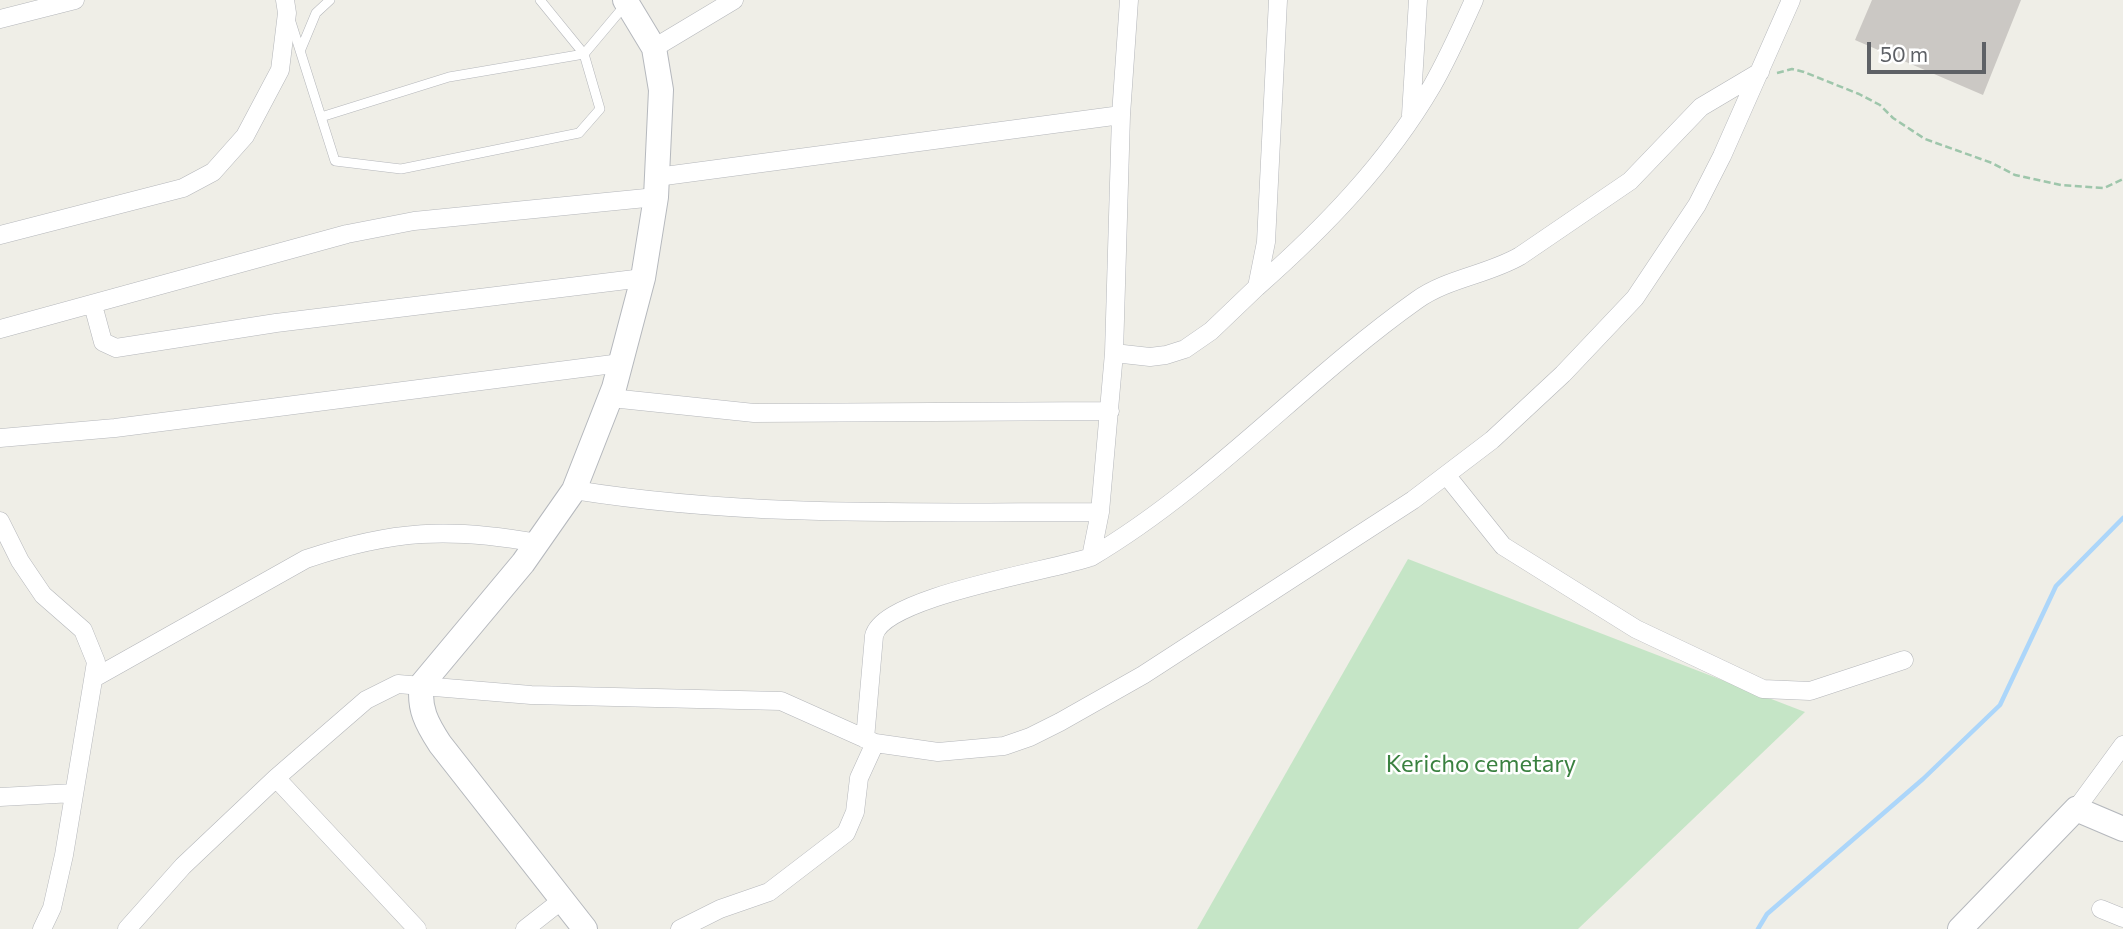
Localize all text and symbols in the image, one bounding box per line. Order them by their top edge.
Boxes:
scale bar [1871,28,1990,72]
text: 50 m [1880,41,1928,66]
park label: Kericho cemetary [1386,750,1576,778]

